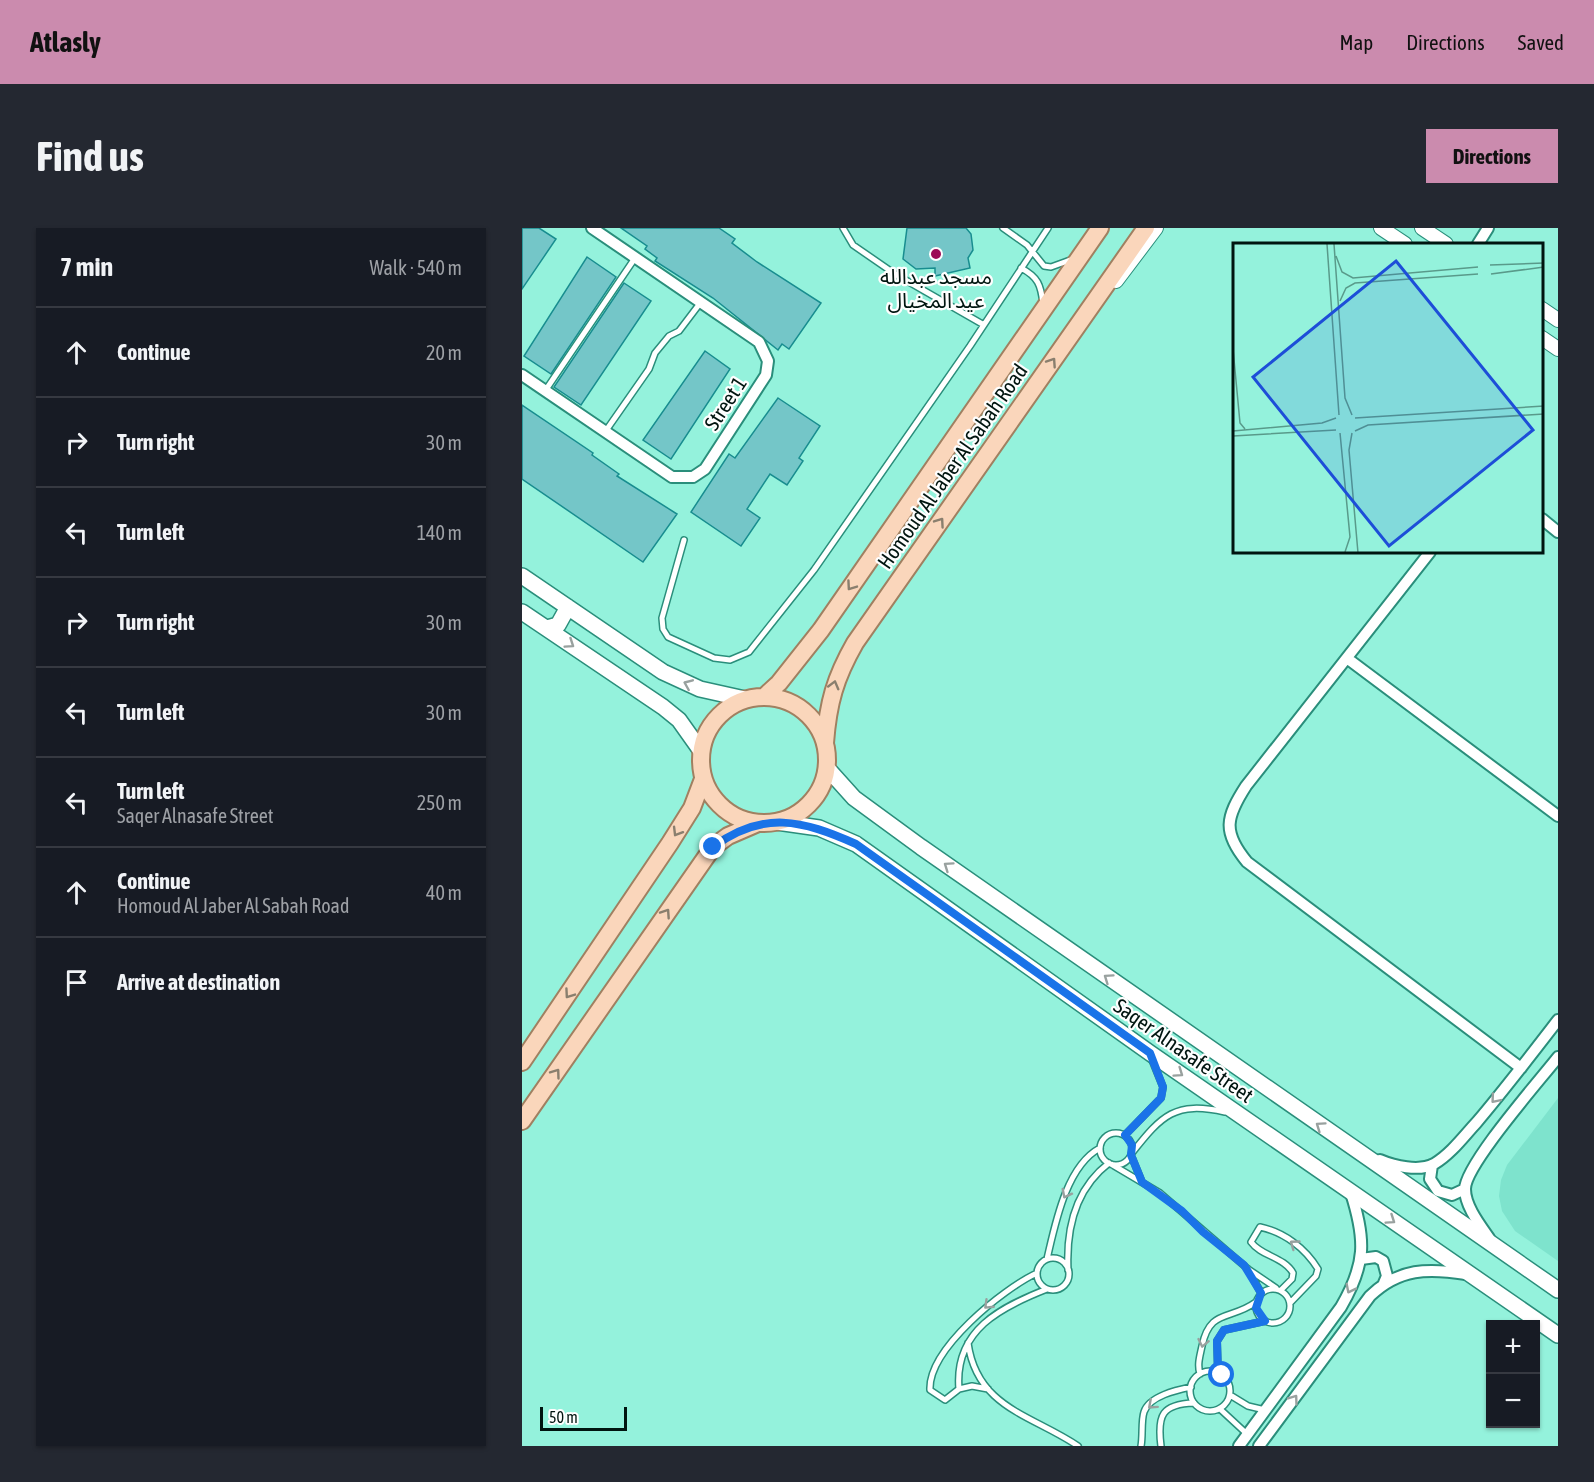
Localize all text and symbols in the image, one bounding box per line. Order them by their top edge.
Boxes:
text: Atlasly [30,26,101,58]
text: Map [1339,30,1373,54]
text: Directions [1406,30,1485,54]
text: Saved [1518,30,1564,54]
button: Directions [1426,129,1558,183]
text: Find us [36,132,144,180]
inset map [1233,243,1543,554]
marker: مسجد عبدالله عيد المخيال [929,247,943,261]
text: 7 min [60,252,113,282]
text: Walk · 540 m [370,256,462,279]
place label: مسجد عبدالله عيد المخيال [880,264,992,313]
icon: ahead [60,336,93,369]
text: Continue [117,339,191,365]
text: 20 m [426,341,462,364]
one-way arrow [1045,358,1056,369]
street label: Homoud Al Jaber Al Sabah Road [872,359,1032,573]
street label: Street 1 [699,372,751,434]
icon: right [60,426,93,459]
text: Turn right [117,429,194,455]
text: 30 m [426,431,462,454]
icon: left [60,516,93,549]
one-way arrow [933,518,944,529]
text: Turn left [117,519,184,545]
text: 140 m [417,521,462,544]
one-way arrow [847,580,858,591]
icon: right [60,606,93,639]
text: Turn right [117,609,194,635]
text: 30 m [426,611,462,634]
one-way arrow [564,637,575,648]
one-way arrow [683,679,694,691]
one-way arrow [827,680,840,690]
icon: left [60,696,93,729]
text: Turn left [117,699,184,725]
text: 30 m [426,701,462,724]
text: Turn left [117,778,184,804]
icon: left [60,786,93,819]
text: 250 m [417,791,462,814]
text: Saqer Alnasafe Street [117,804,274,827]
one-way arrow [673,826,685,836]
route end [699,833,725,859]
one-way arrow [944,862,955,873]
text: Continue [117,868,191,894]
icon: ahead [60,876,93,909]
text: 40 m [426,881,462,904]
text: Homoud Al Jaber Al Sabah Road [117,894,349,917]
one-way arrow [659,908,670,919]
icon: arrive [60,966,93,999]
text: Arrive at destination [117,969,280,995]
one-way arrow [1104,974,1115,985]
one-way arrow [565,987,576,998]
street label: Saqer Alnasafe Street [1110,993,1258,1107]
one-way arrow [1173,1066,1184,1077]
one-way arrow [549,1069,560,1080]
one-way arrow [1492,1092,1503,1103]
one-way arrow [1316,1122,1327,1133]
one-way arrow [1061,1187,1073,1198]
one-way arrow [1384,1213,1395,1224]
one-way arrow [1290,1240,1301,1251]
one-way arrow [1346,1283,1358,1294]
one-way arrow [985,1298,996,1309]
map controls [1486,1320,1540,1428]
button: + [1486,1320,1540,1374]
one-way arrow [1197,1338,1210,1348]
route start [1208,1361,1234,1387]
button: − [1486,1374,1540,1428]
one-way arrow [1287,1394,1298,1405]
one-way arrow [1147,1398,1158,1409]
scale bar [540,1404,627,1432]
text: 50 m [549,1408,578,1426]

